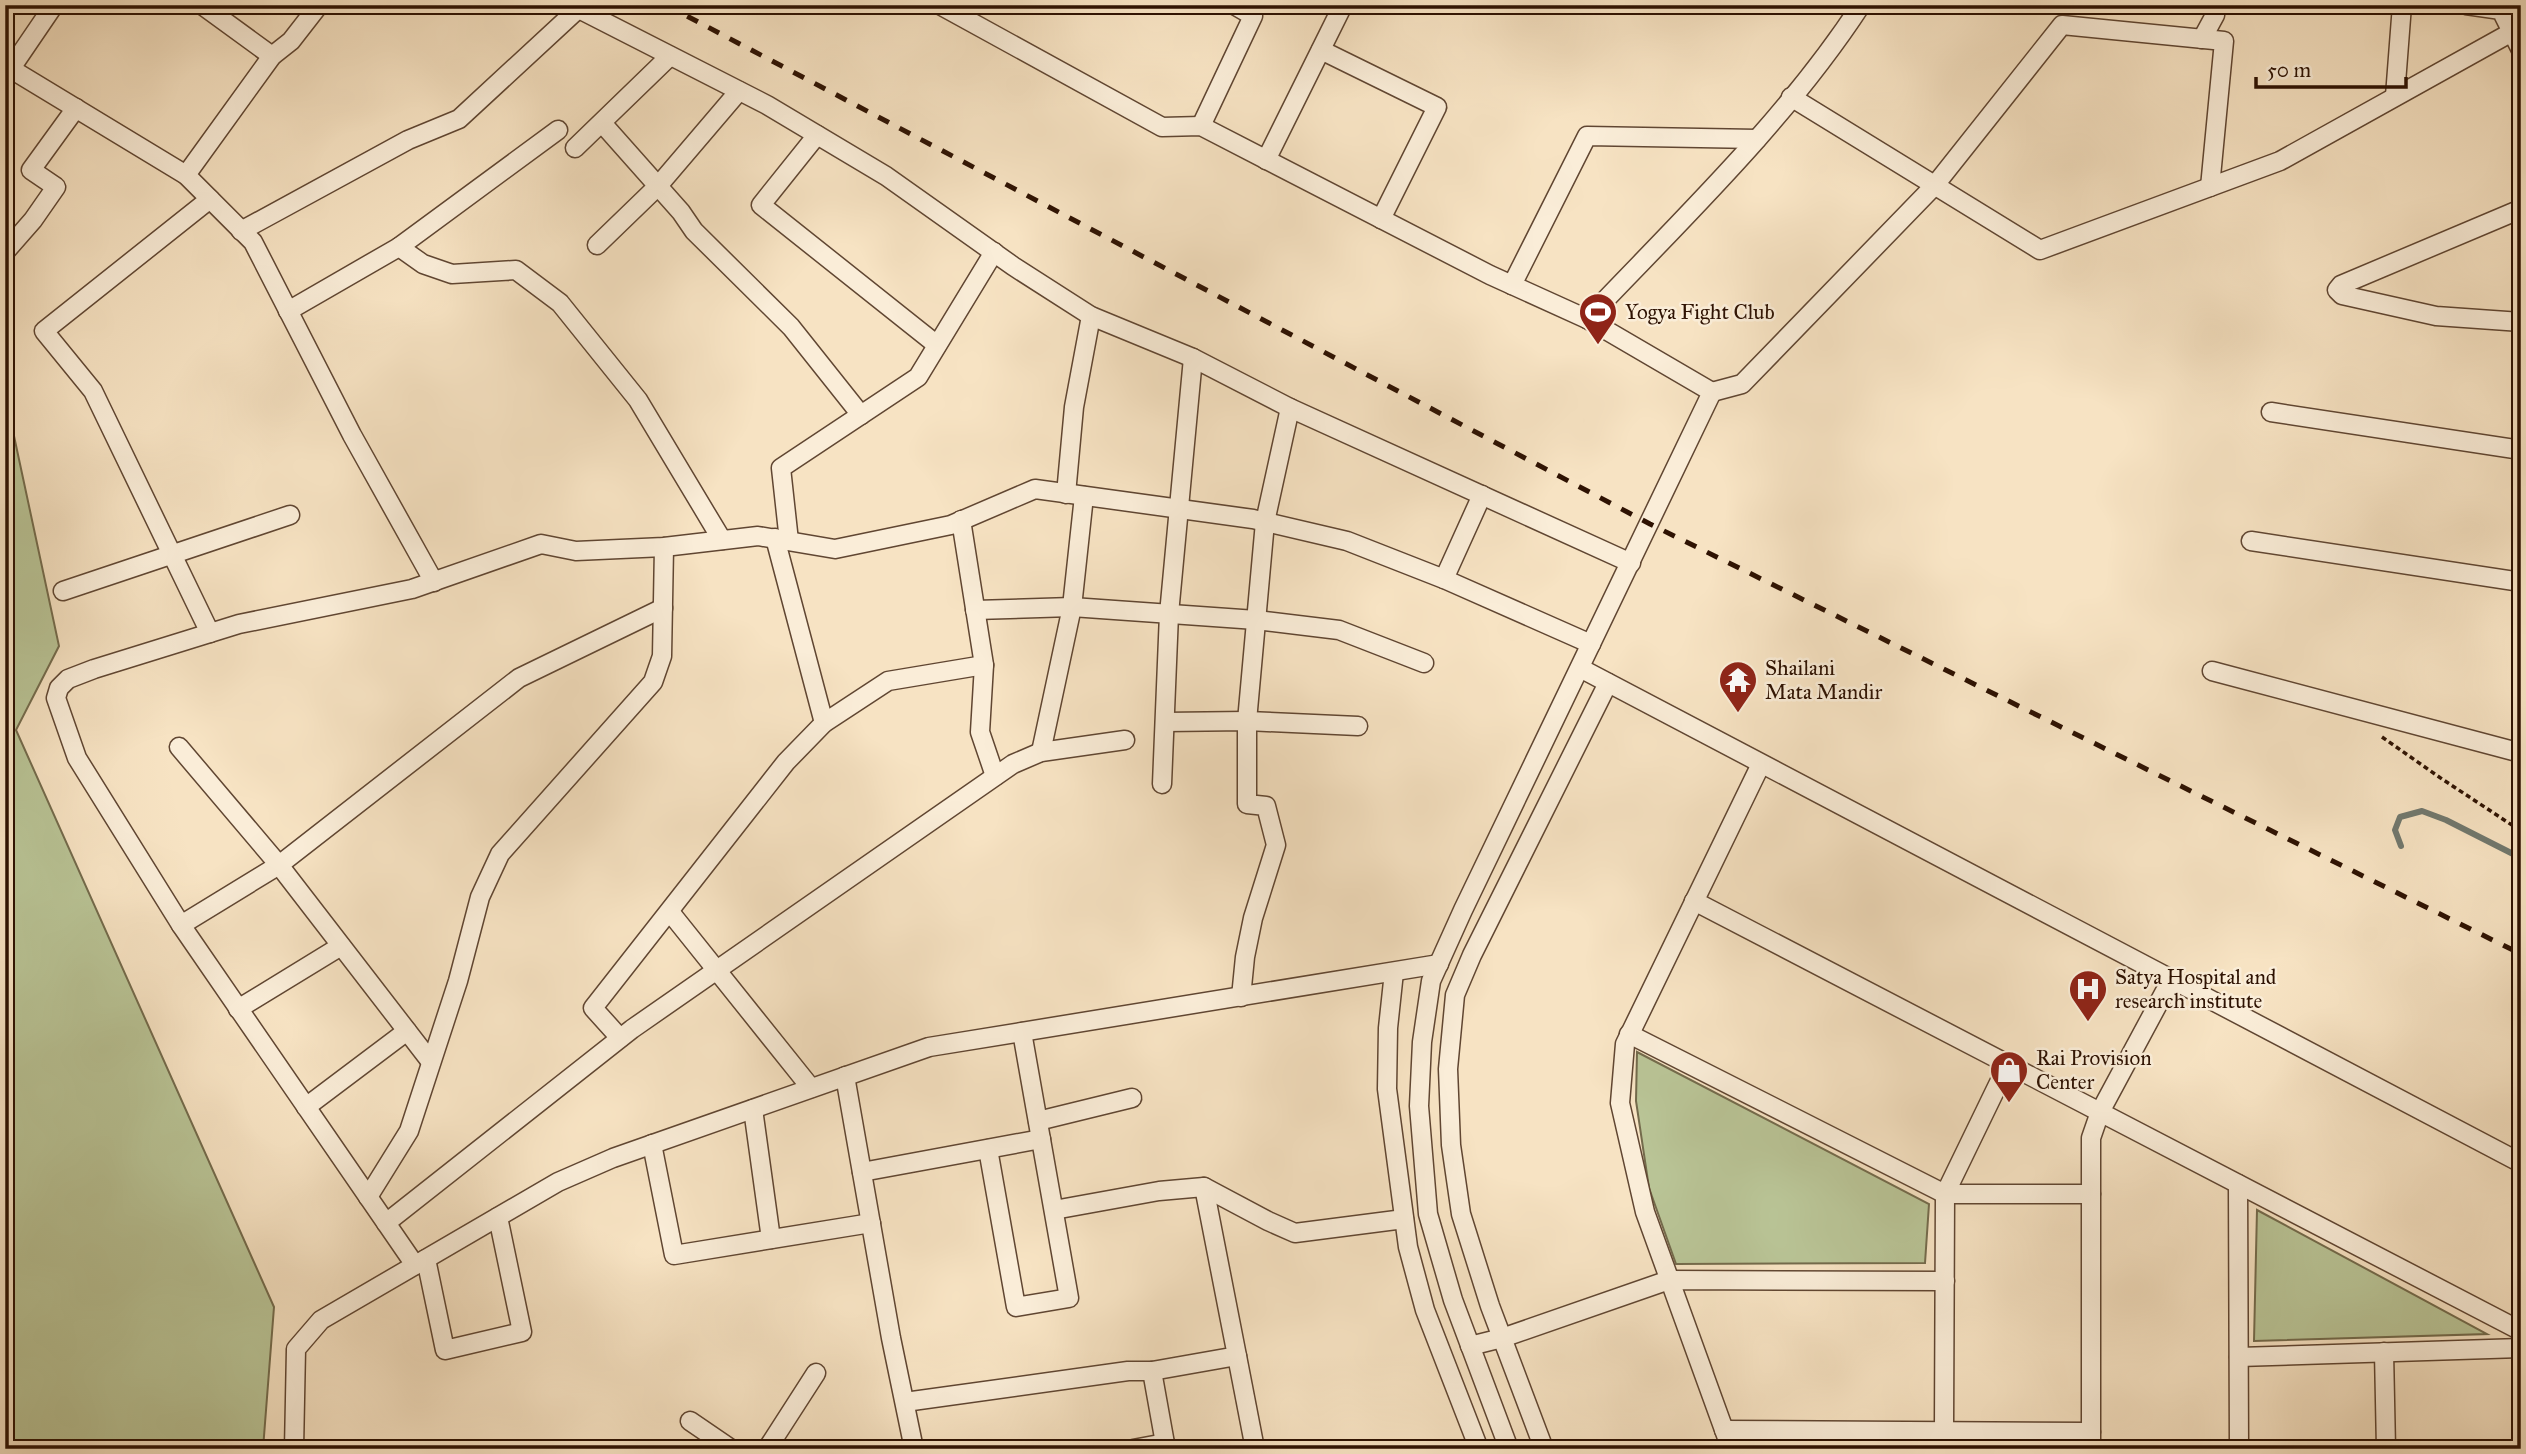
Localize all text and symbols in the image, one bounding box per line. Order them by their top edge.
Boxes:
scale bar [2256,46,2407,90]
text: 50 m [2267,57,2312,83]
sports icon: Yogya Fight Club [1577,291,1619,346]
place label: Yogya Fight Club [1625,299,1775,325]
place label: Shailani Mata Mandir [1765,655,1883,705]
temple icon: Shailani Mata Mandir [1717,659,1759,714]
place label: Satya Hospital and research institute [2115,964,2277,1014]
hospital icon: Satya Hospital and research institute [2067,968,2109,1023]
place label: Rai Provision Center [2036,1045,2152,1095]
shop icon: Rai Provision Center [1988,1049,2030,1104]

